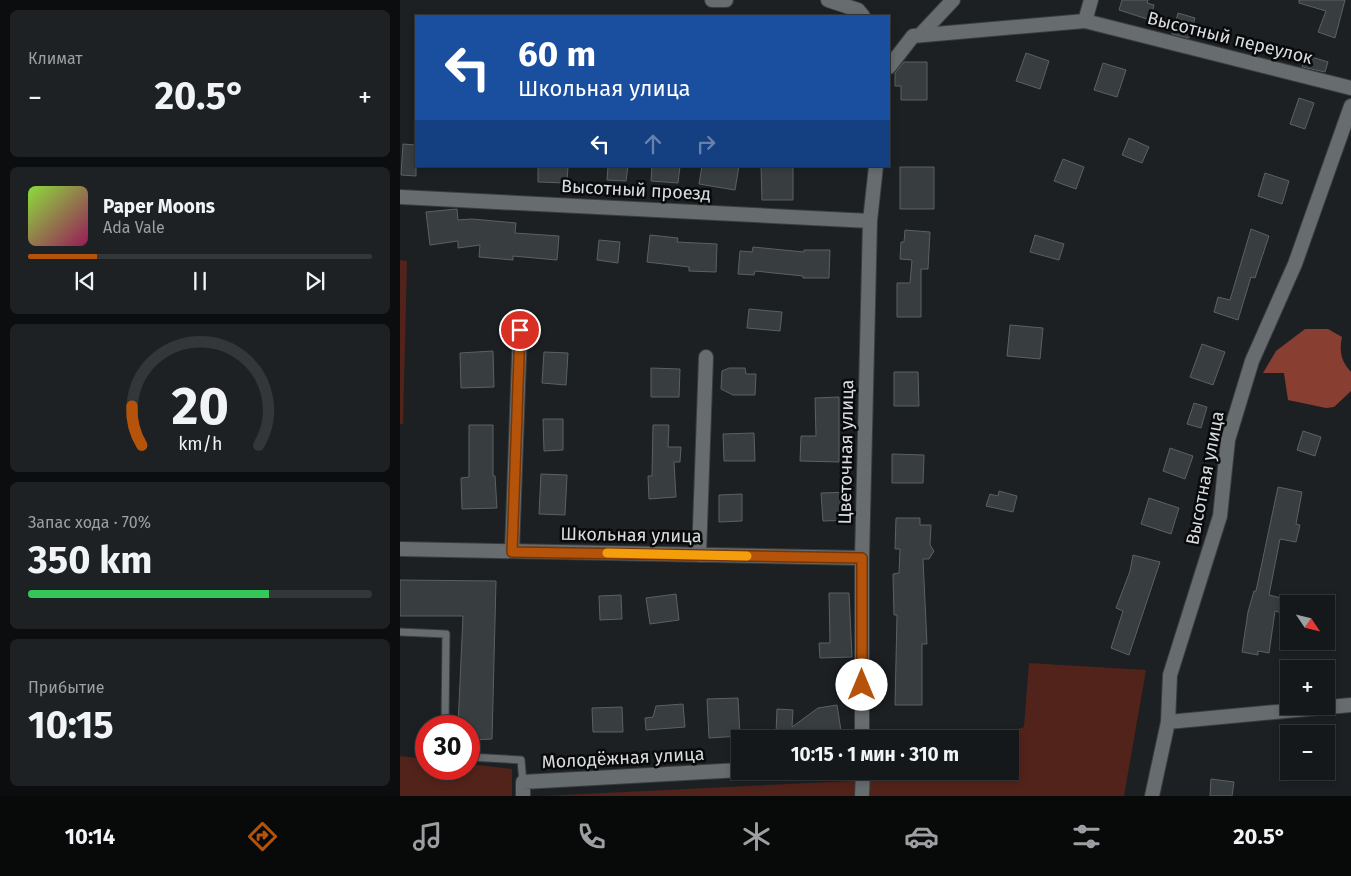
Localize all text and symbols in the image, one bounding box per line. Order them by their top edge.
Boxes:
street label: Высотный переулок [1145,7,1316,69]
text: 60 m [518,33,596,75]
icon: left [435,35,500,100]
text: Климат [28,49,83,68]
text: 20.5° [154,73,246,119]
text: Школьная улица [518,75,690,102]
text: − [28,81,42,114]
text: + [358,81,372,114]
icon: left [586,130,614,158]
icon: ahead [639,130,667,158]
icon: right [692,130,720,158]
street label: Высотный проезд [560,175,712,205]
text: Paper Moons [103,195,215,218]
text: Ada Vale [103,218,165,237]
icon: previous [71,267,99,295]
icon: pause [186,267,214,295]
icon: next [301,267,329,295]
pin [499,309,541,351]
icon: arrive [506,316,534,344]
text: 20 [171,375,229,438]
street label: Цветочная улица [834,379,858,525]
street label: Высотная улица [1181,409,1229,547]
text: km/h [178,433,222,455]
text: Запас хода · 70% [28,513,151,532]
street label: Школьная улица [560,523,702,547]
text: 350 km [28,537,152,583]
north arrow [1280,595,1335,650]
map controls [1280,595,1335,780]
position arrow [835,658,887,710]
button: + [1280,660,1335,715]
text: Прибытие [28,678,104,697]
text: 10:15 [28,702,114,748]
speed limit sign: 30 [415,715,480,780]
button: − [1280,725,1335,780]
street label: Молодёжная улица [541,743,705,773]
text: 10:15 · 1 мин · 310 m [791,743,959,766]
icon: directions [245,819,280,854]
icon: music [410,819,445,854]
icon: phone [574,819,609,854]
icon: climate [739,819,774,854]
icon: car [904,819,939,854]
icon: filters [1069,819,1104,854]
text: 10:14 [65,823,115,850]
text: 20.5° [1233,823,1286,850]

